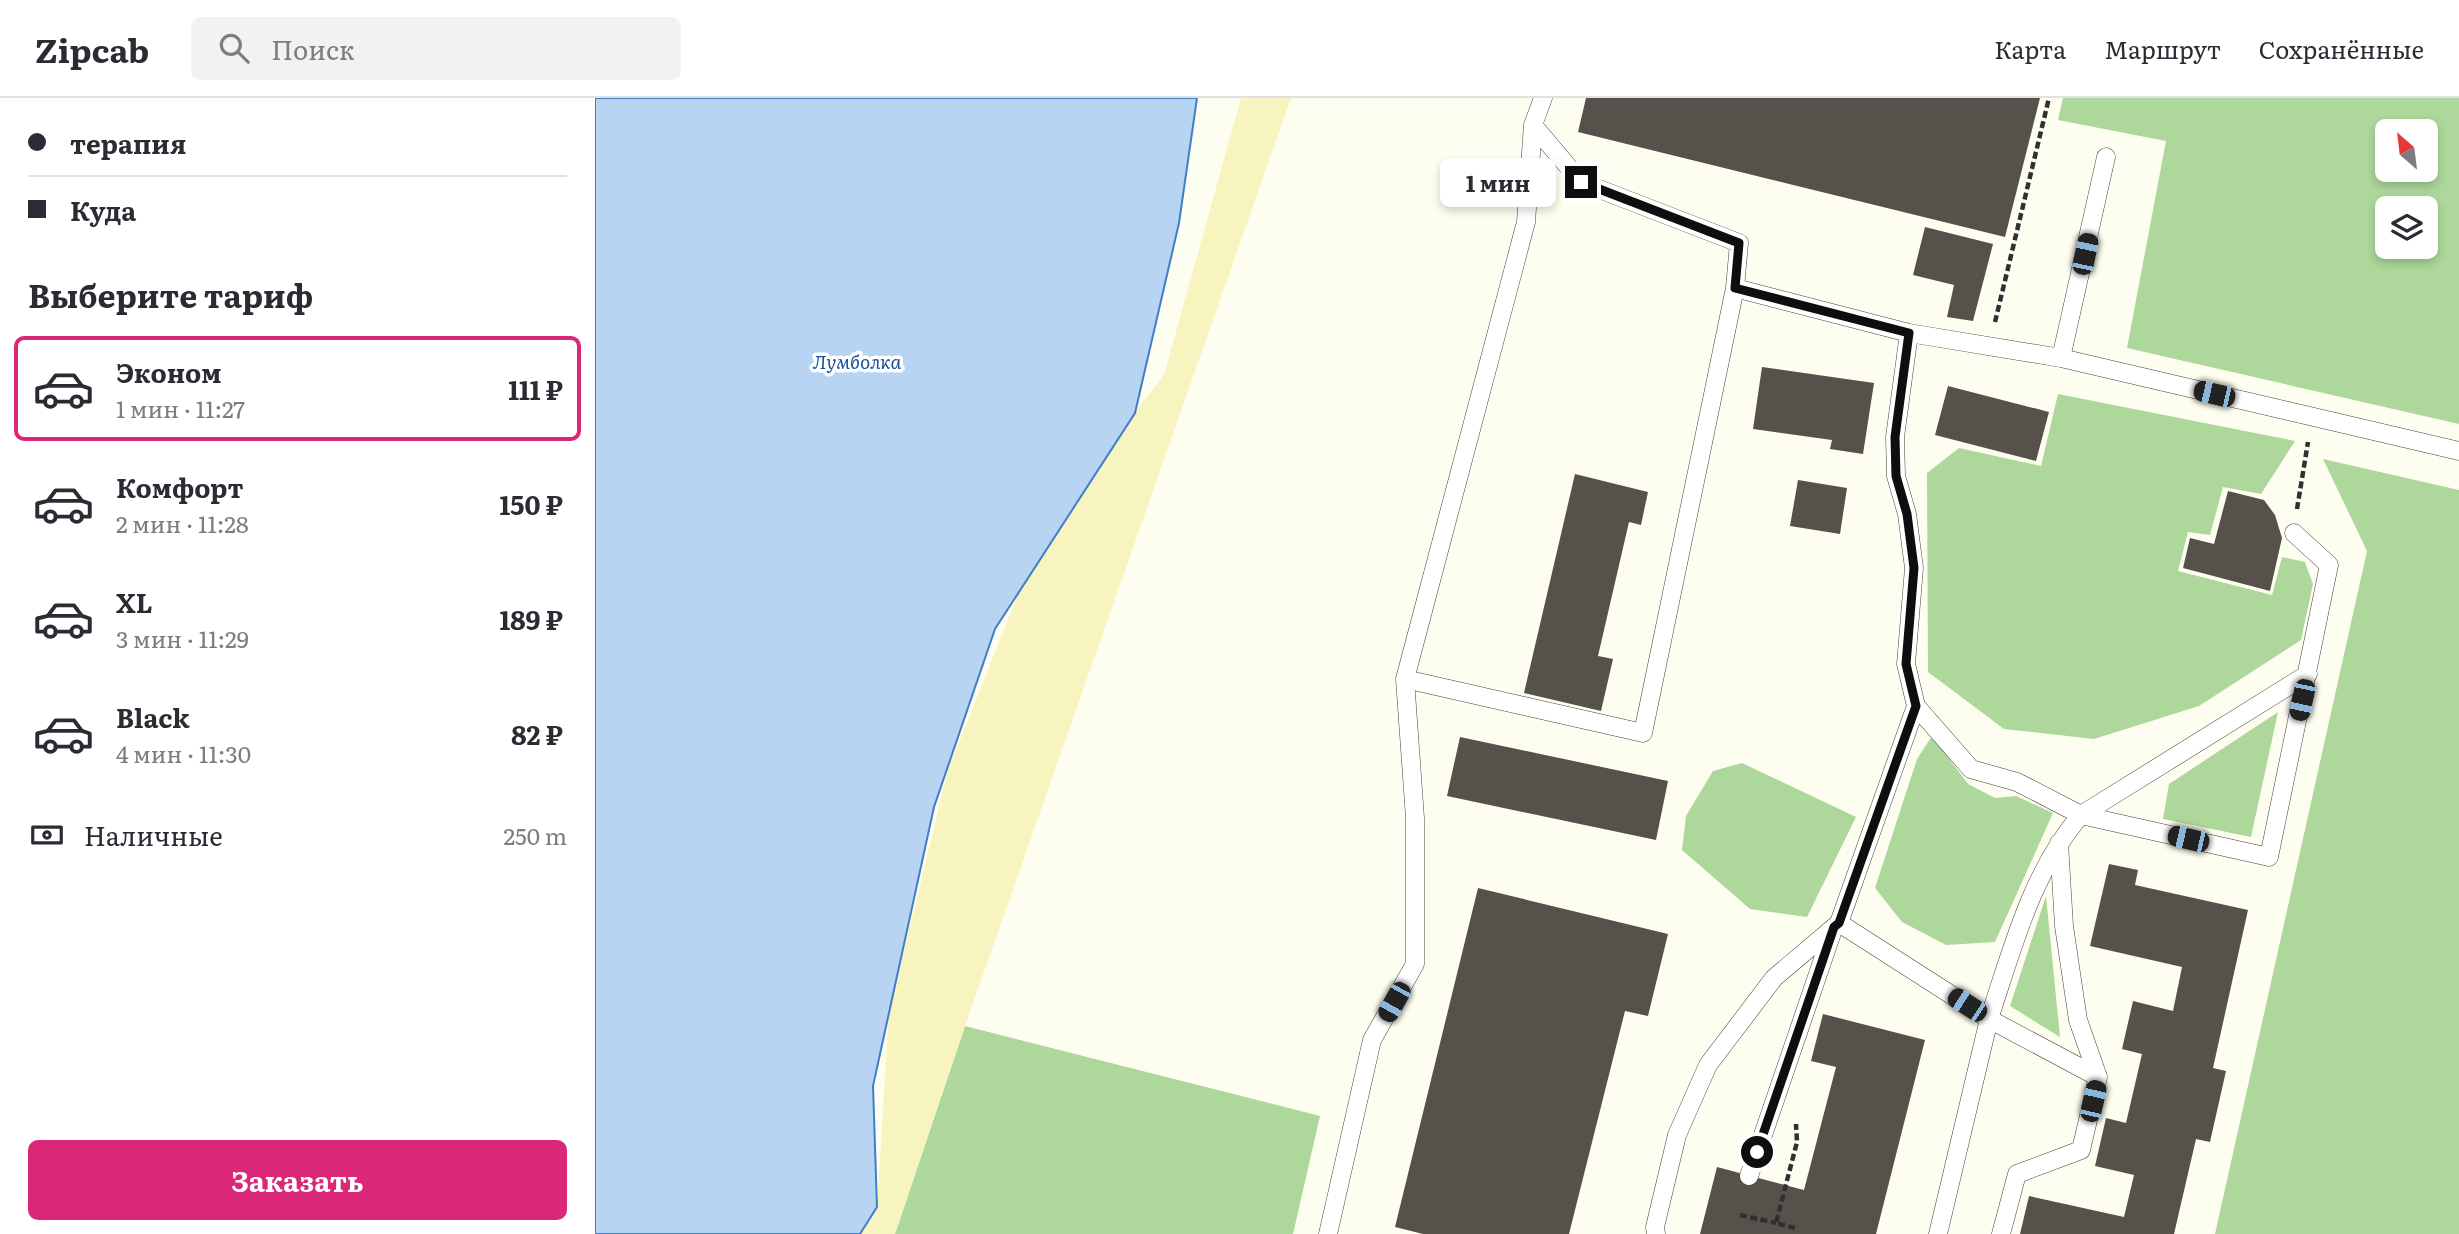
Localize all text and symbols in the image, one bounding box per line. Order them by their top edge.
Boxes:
search box [191,17,681,80]
text: Zipcab [35,24,149,73]
icon: search [215,29,253,67]
text: Поиск [271,29,354,68]
text: Карта [1994,31,2066,66]
text: Маршрут [2104,31,2221,66]
text: Сохранённые [2259,31,2424,66]
north arrow [2375,119,2438,182]
map controls [2375,119,2438,259]
text: терапия [70,123,186,162]
callout: 1 мин [1441,158,1557,206]
text: 1 мин [1466,165,1530,199]
route end [1565,166,1597,198]
text: Куда [70,190,136,229]
button: layers [2375,196,2438,259]
car [2071,231,2100,277]
text: Выберите тариф [28,270,313,318]
water label: Лумболка [813,347,902,375]
text: Эконом [116,352,221,391]
icon: car [32,357,95,420]
text: 111 ₽ [508,369,563,408]
car [2192,379,2237,409]
text: 1 мин · 11:27 [116,391,245,425]
text: Комфорт [116,467,243,506]
icon: car [32,472,95,535]
text: 150 ₽ [500,484,563,523]
text: 2 мин · 11:28 [116,506,249,540]
text: XL [116,582,153,621]
icon: car [32,587,95,650]
text: 189 ₽ [500,599,563,638]
text: 3 мин · 11:29 [116,621,249,655]
car [2288,677,2317,723]
text: Black [116,697,190,736]
icon: car [32,702,95,765]
text: 82 ₽ [511,714,563,753]
text: 4 мин · 11:30 [116,736,251,770]
text: Наличные [84,815,223,854]
icon: cash [28,816,66,854]
text: 250 m [503,818,567,852]
car [2166,824,2211,854]
car [1375,979,1414,1025]
car [1944,985,1991,1025]
car [2079,1078,2108,1124]
route start [1741,1136,1773,1168]
button: Заказать [28,1140,567,1220]

